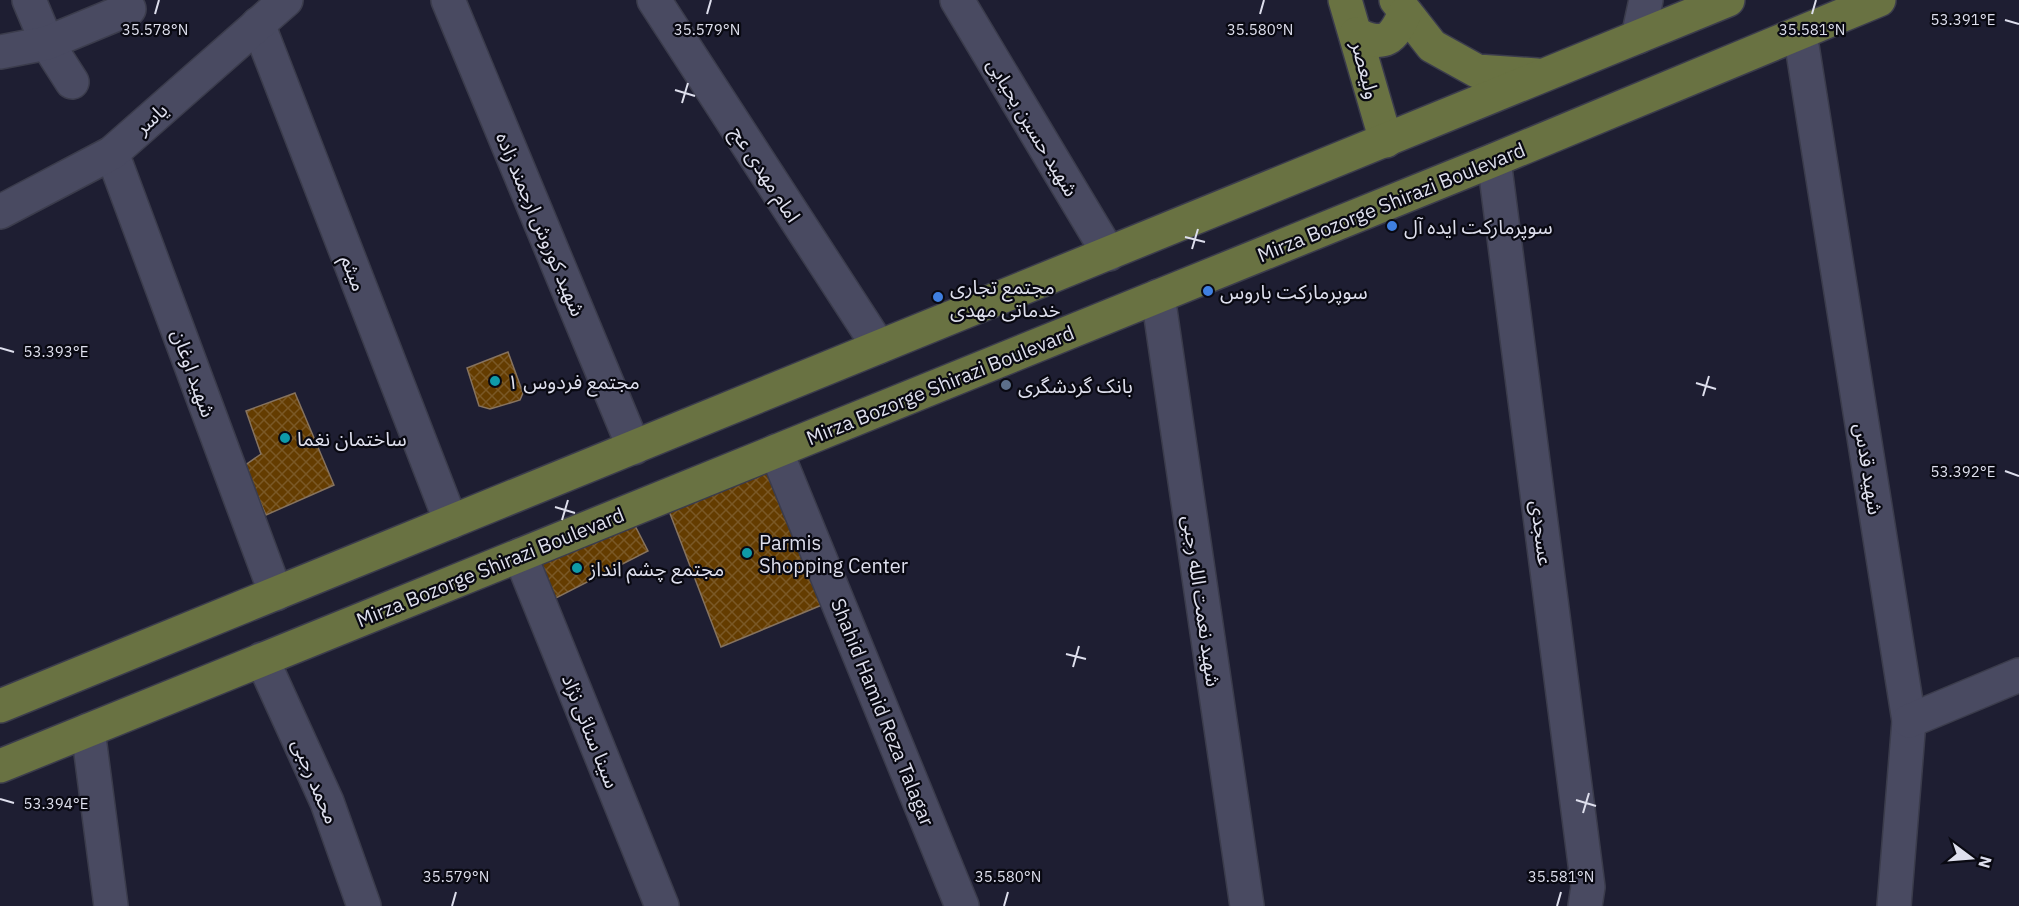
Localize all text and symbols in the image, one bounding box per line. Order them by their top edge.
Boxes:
text: 53.391°E [1931,10,1995,29]
text: 35.578°N [122,20,188,39]
text: 35.579°N [674,20,740,39]
text: 35.580°N [1227,20,1293,39]
text: 35.581°N [1779,20,1845,39]
street label: ولیعصر [1345,37,1387,102]
street label: شهید حسین یحیایی [981,53,1085,201]
street label: یاسر [128,96,173,141]
street label: امام مهدی عج [723,121,807,228]
street label: شهید کوروش ارجمند زاده [490,128,592,320]
street label: Mirza Bozorge Shirazi Boulevard [1253,136,1529,268]
place label: سوپرمارکت ایده آل [1404,213,1553,240]
marker: سوپرمارکت ایده آل [1385,219,1399,233]
street label: میثم [333,251,373,296]
place label: مجتمع تجاری خدماتی مهدی [950,273,1061,323]
place label: سوپرمارکت باروس [1220,278,1368,305]
marker: سوپرمارکت باروس [1201,284,1215,298]
marker: مجتمع تجاری خدماتی مهدی [931,290,945,304]
street label: Mirza Bozorge Shirazi Boulevard [802,319,1078,451]
street label: شهید اوغان [166,325,222,421]
text: 53.393°E [24,342,88,361]
place label: مجتمع فردوس ۱ [507,368,640,397]
place label: بانک گردشگری [1018,372,1133,399]
marker: مجتمع فردوس ۱ [488,374,502,388]
marker: بانک گردشگری [999,378,1013,392]
street label: شهید قدس [1848,421,1890,517]
place label: ساختمان نغما [297,425,407,452]
marker: ساختمان نغما [278,431,292,445]
text: 53.392°E [1931,462,1995,481]
street label: عسجدی [1525,499,1559,567]
street label: Mirza Bozorge Shirazi Boulevard [352,501,628,633]
street label: شهید نعمت الله رجبی [1177,514,1227,688]
place label: Parmis Shopping Center [759,529,908,579]
marker: Parmis Shopping Center [740,546,754,560]
place label: مجتمع چشم انداز [588,555,724,584]
marker: مجتمع چشم انداز [570,561,584,575]
street label: Shahid Hamid Reza Talagar [825,594,941,830]
street label: سینا سنائی نژاد [556,670,626,792]
street label: محمد رجبی [286,734,346,828]
text: 53.394°E [24,794,88,813]
north arrow [1941,828,2001,888]
text: N [1974,854,1997,870]
text: 35.579°N [423,867,489,886]
text: 35.580°N [975,867,1041,886]
text: 35.581°N [1528,867,1594,886]

